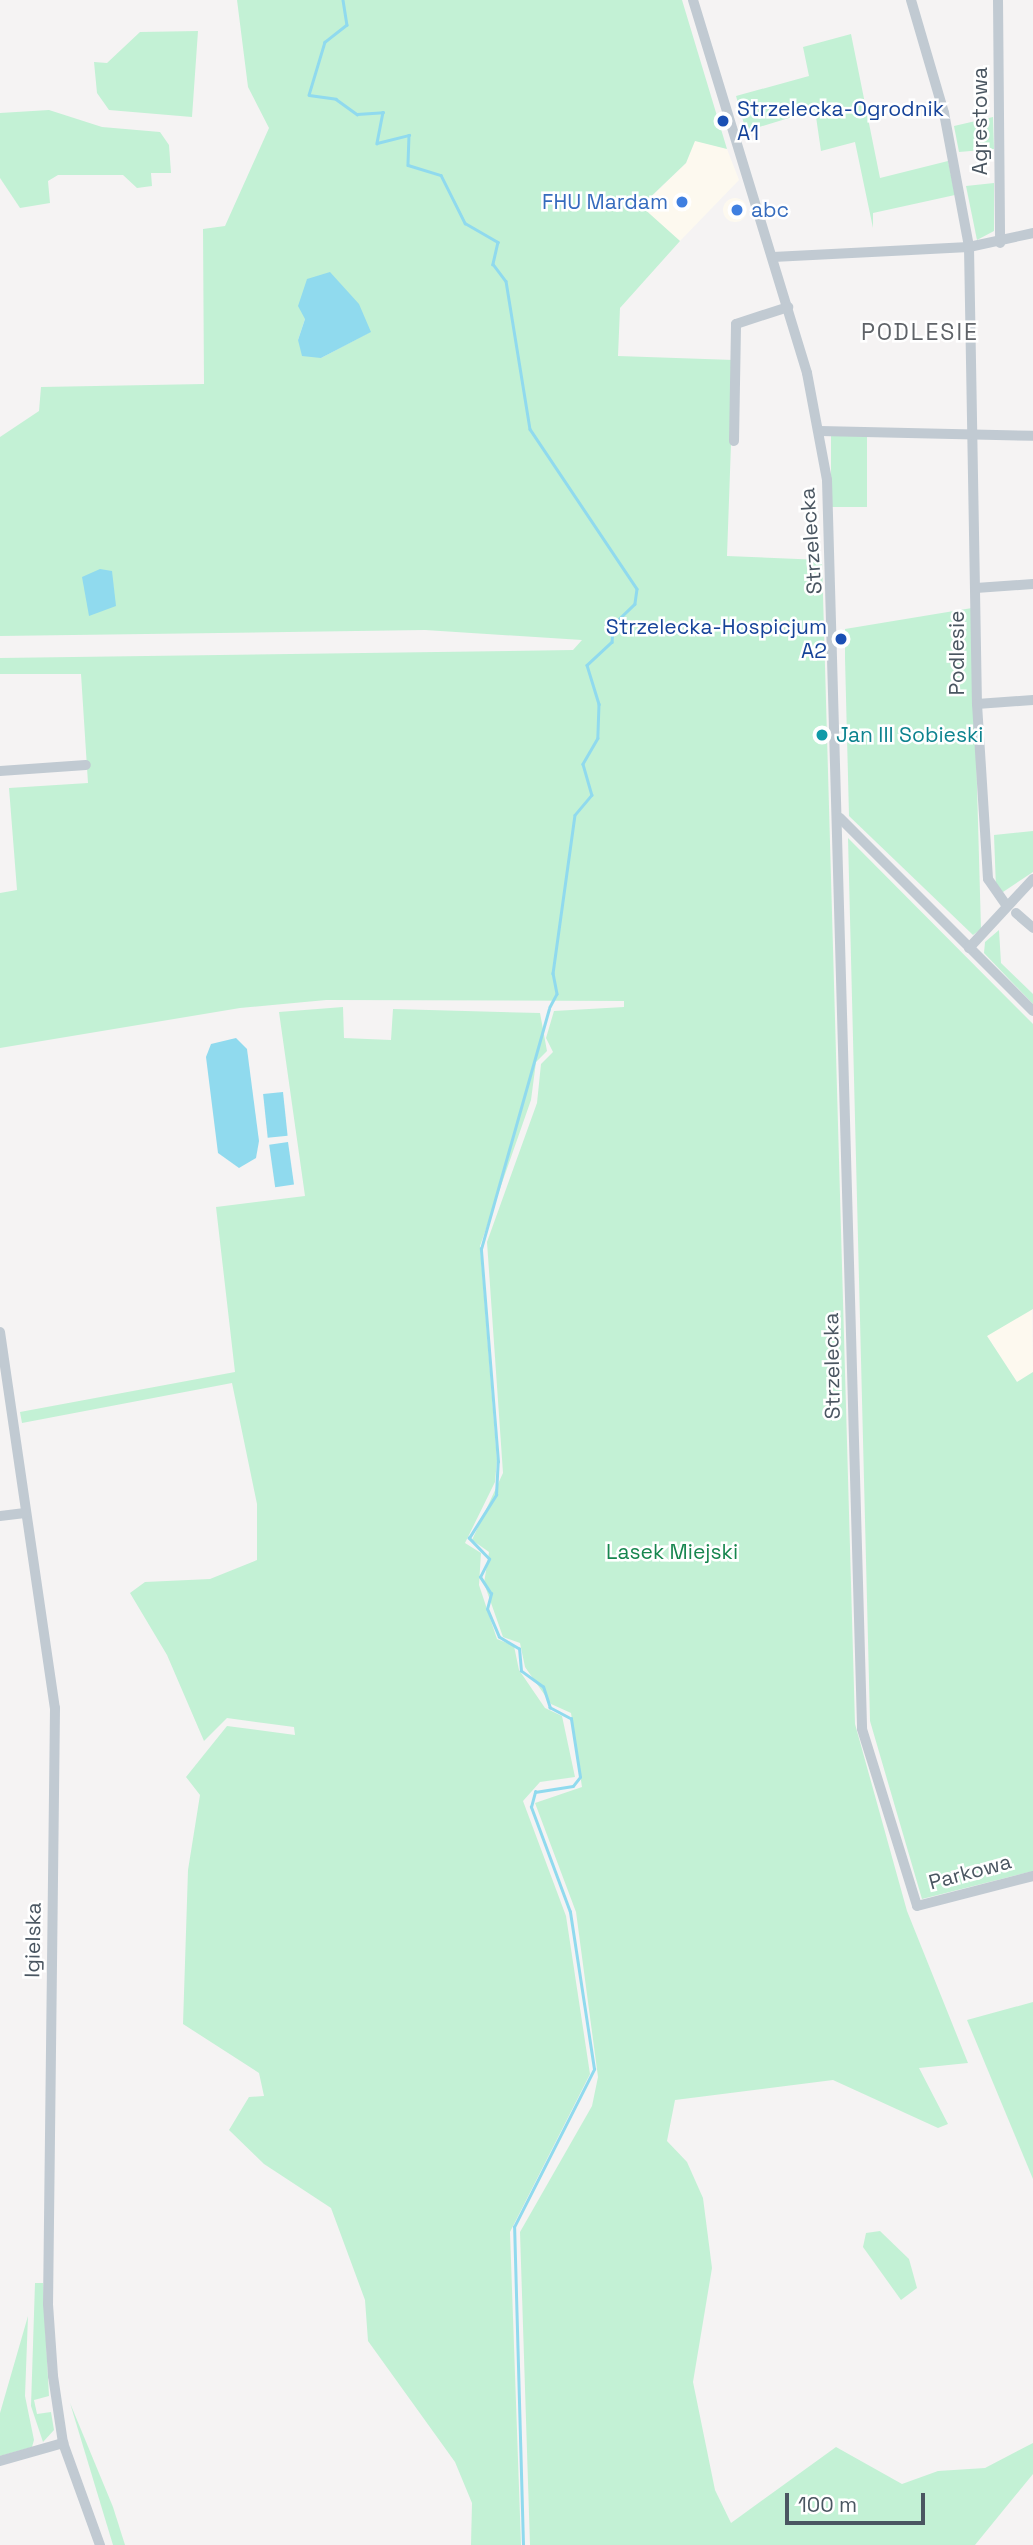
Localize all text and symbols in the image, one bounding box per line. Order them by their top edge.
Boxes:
street label: Agrestowa [967,67,993,175]
place label: Strzelecka-Ogrodnik A1 [737,96,944,146]
marker: Strzelecka-Ogrodnik A1 [715,113,731,129]
place label: FHU Mardam [542,189,668,215]
marker: FHU Mardam [674,194,690,210]
place label: abc [751,197,789,223]
marker: abc [729,202,745,218]
district label: PODLESIE [862,318,978,346]
street label: Strzelecka [795,487,827,595]
street label: Podlesie [944,610,970,696]
place label: Strzelecka-Hospicjum A2 [606,614,827,664]
marker: Strzelecka-Hospicjum A2 [833,631,849,647]
place label: Jan III Sobieski [836,722,984,748]
marker: Jan III Sobieski [814,727,830,743]
street label: Strzelecka [818,1312,846,1420]
park label: Lasek Miejski [606,1539,738,1565]
street label: Parkowa [926,1849,1014,1895]
street label: Igielska [20,1902,46,1978]
scale bar [788,2478,928,2522]
text: 100 m [798,2491,857,2518]

